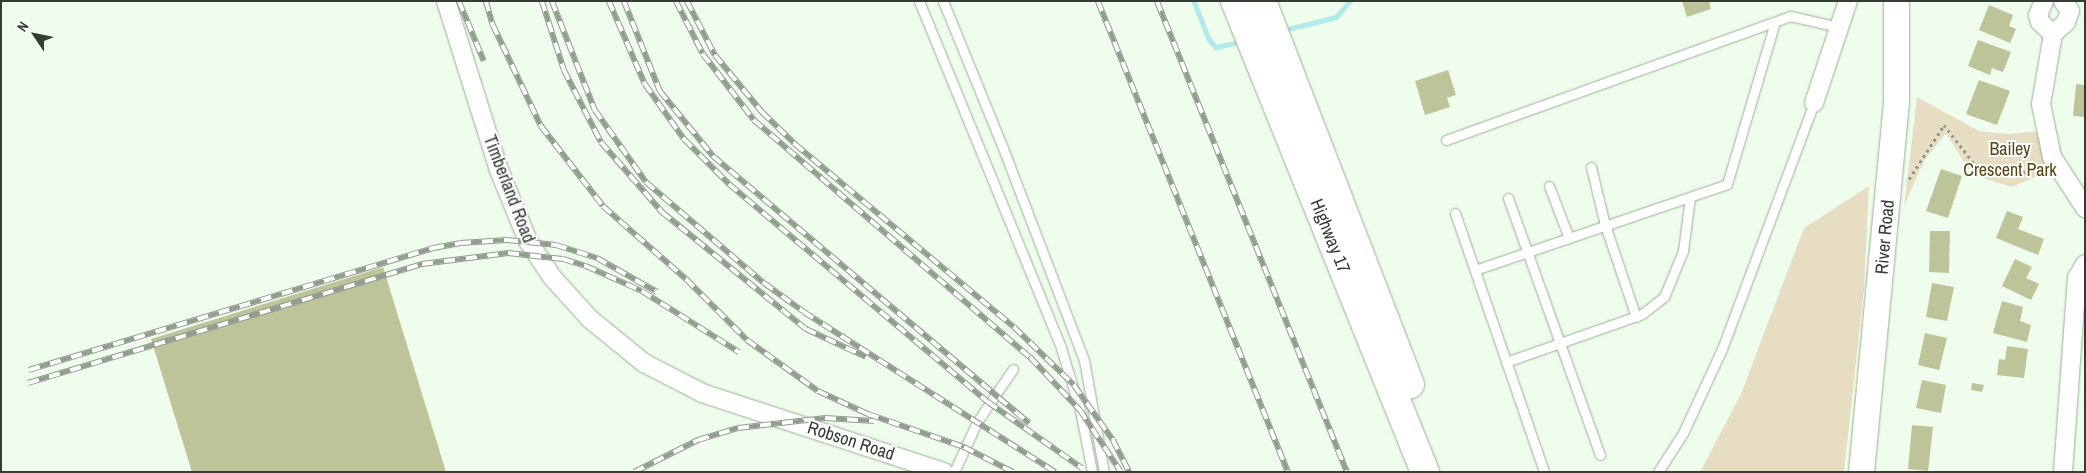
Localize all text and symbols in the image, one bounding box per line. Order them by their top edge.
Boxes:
north arrow [10,10,60,60]
text: N [13,18,32,35]
street label: Timberland Road [479,132,539,246]
park label: Bailey Crescent Park [1963,139,2057,182]
street label: Highway 17 [1305,196,1355,276]
street label: River Road [1871,199,1899,275]
street label: Robson Road [805,417,897,465]

